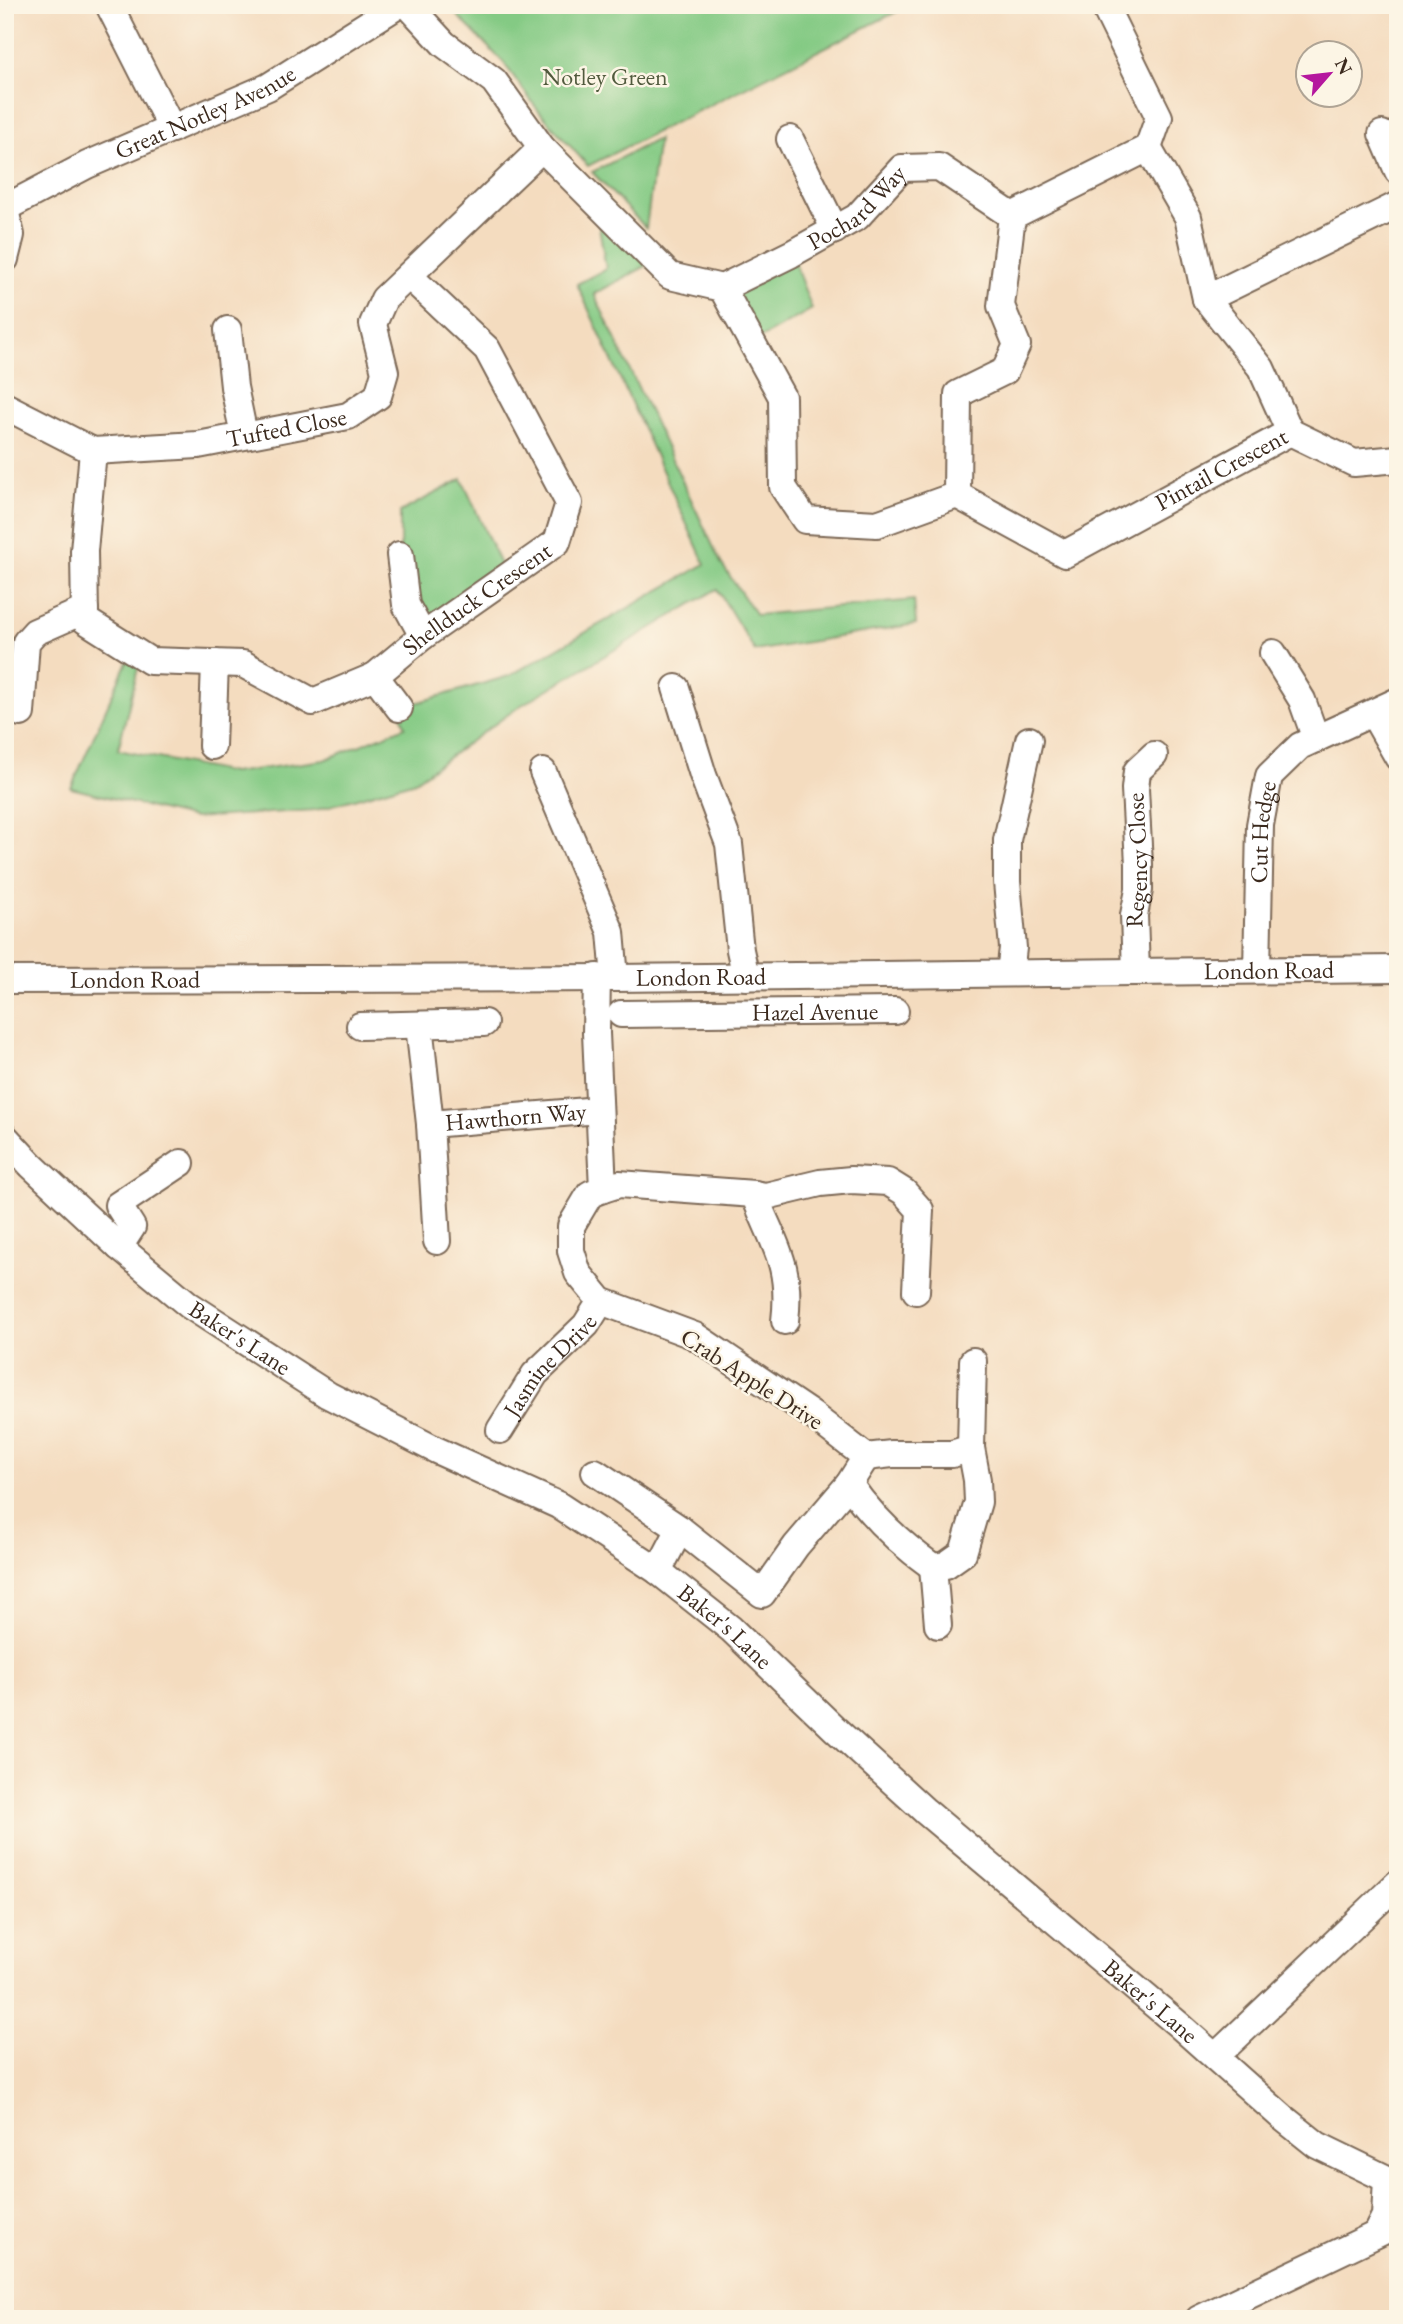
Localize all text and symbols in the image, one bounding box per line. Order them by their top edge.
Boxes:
north arrow [1294,38,1364,108]
text: N [1329,54,1359,79]
street label: Great Notley Avenue [110,58,301,166]
park label: Notley Green [542,61,668,92]
street label: Pochard Way [801,158,913,257]
street label: Tufted Close [223,401,349,454]
street label: Pintail Crescent [1149,420,1293,517]
street label: Shellduck Crescent [395,534,558,662]
street label: Cut Hedge [1243,779,1283,884]
street label: Regency Close [1118,792,1154,928]
street label: London Road [1204,954,1335,986]
street label: London Road [636,960,767,993]
street label: London Road [70,963,201,995]
street label: Hazel Avenue [752,995,878,1028]
street label: Hawthorn Way [444,1095,588,1138]
street label: Baker's Lane [183,1293,297,1382]
street label: Jasmine Drive [495,1309,604,1425]
street label: Crab Apple Drive [675,1321,830,1436]
street label: Baker's Lane [672,1577,779,1676]
street label: Baker's Lane [1097,1952,1205,2050]

